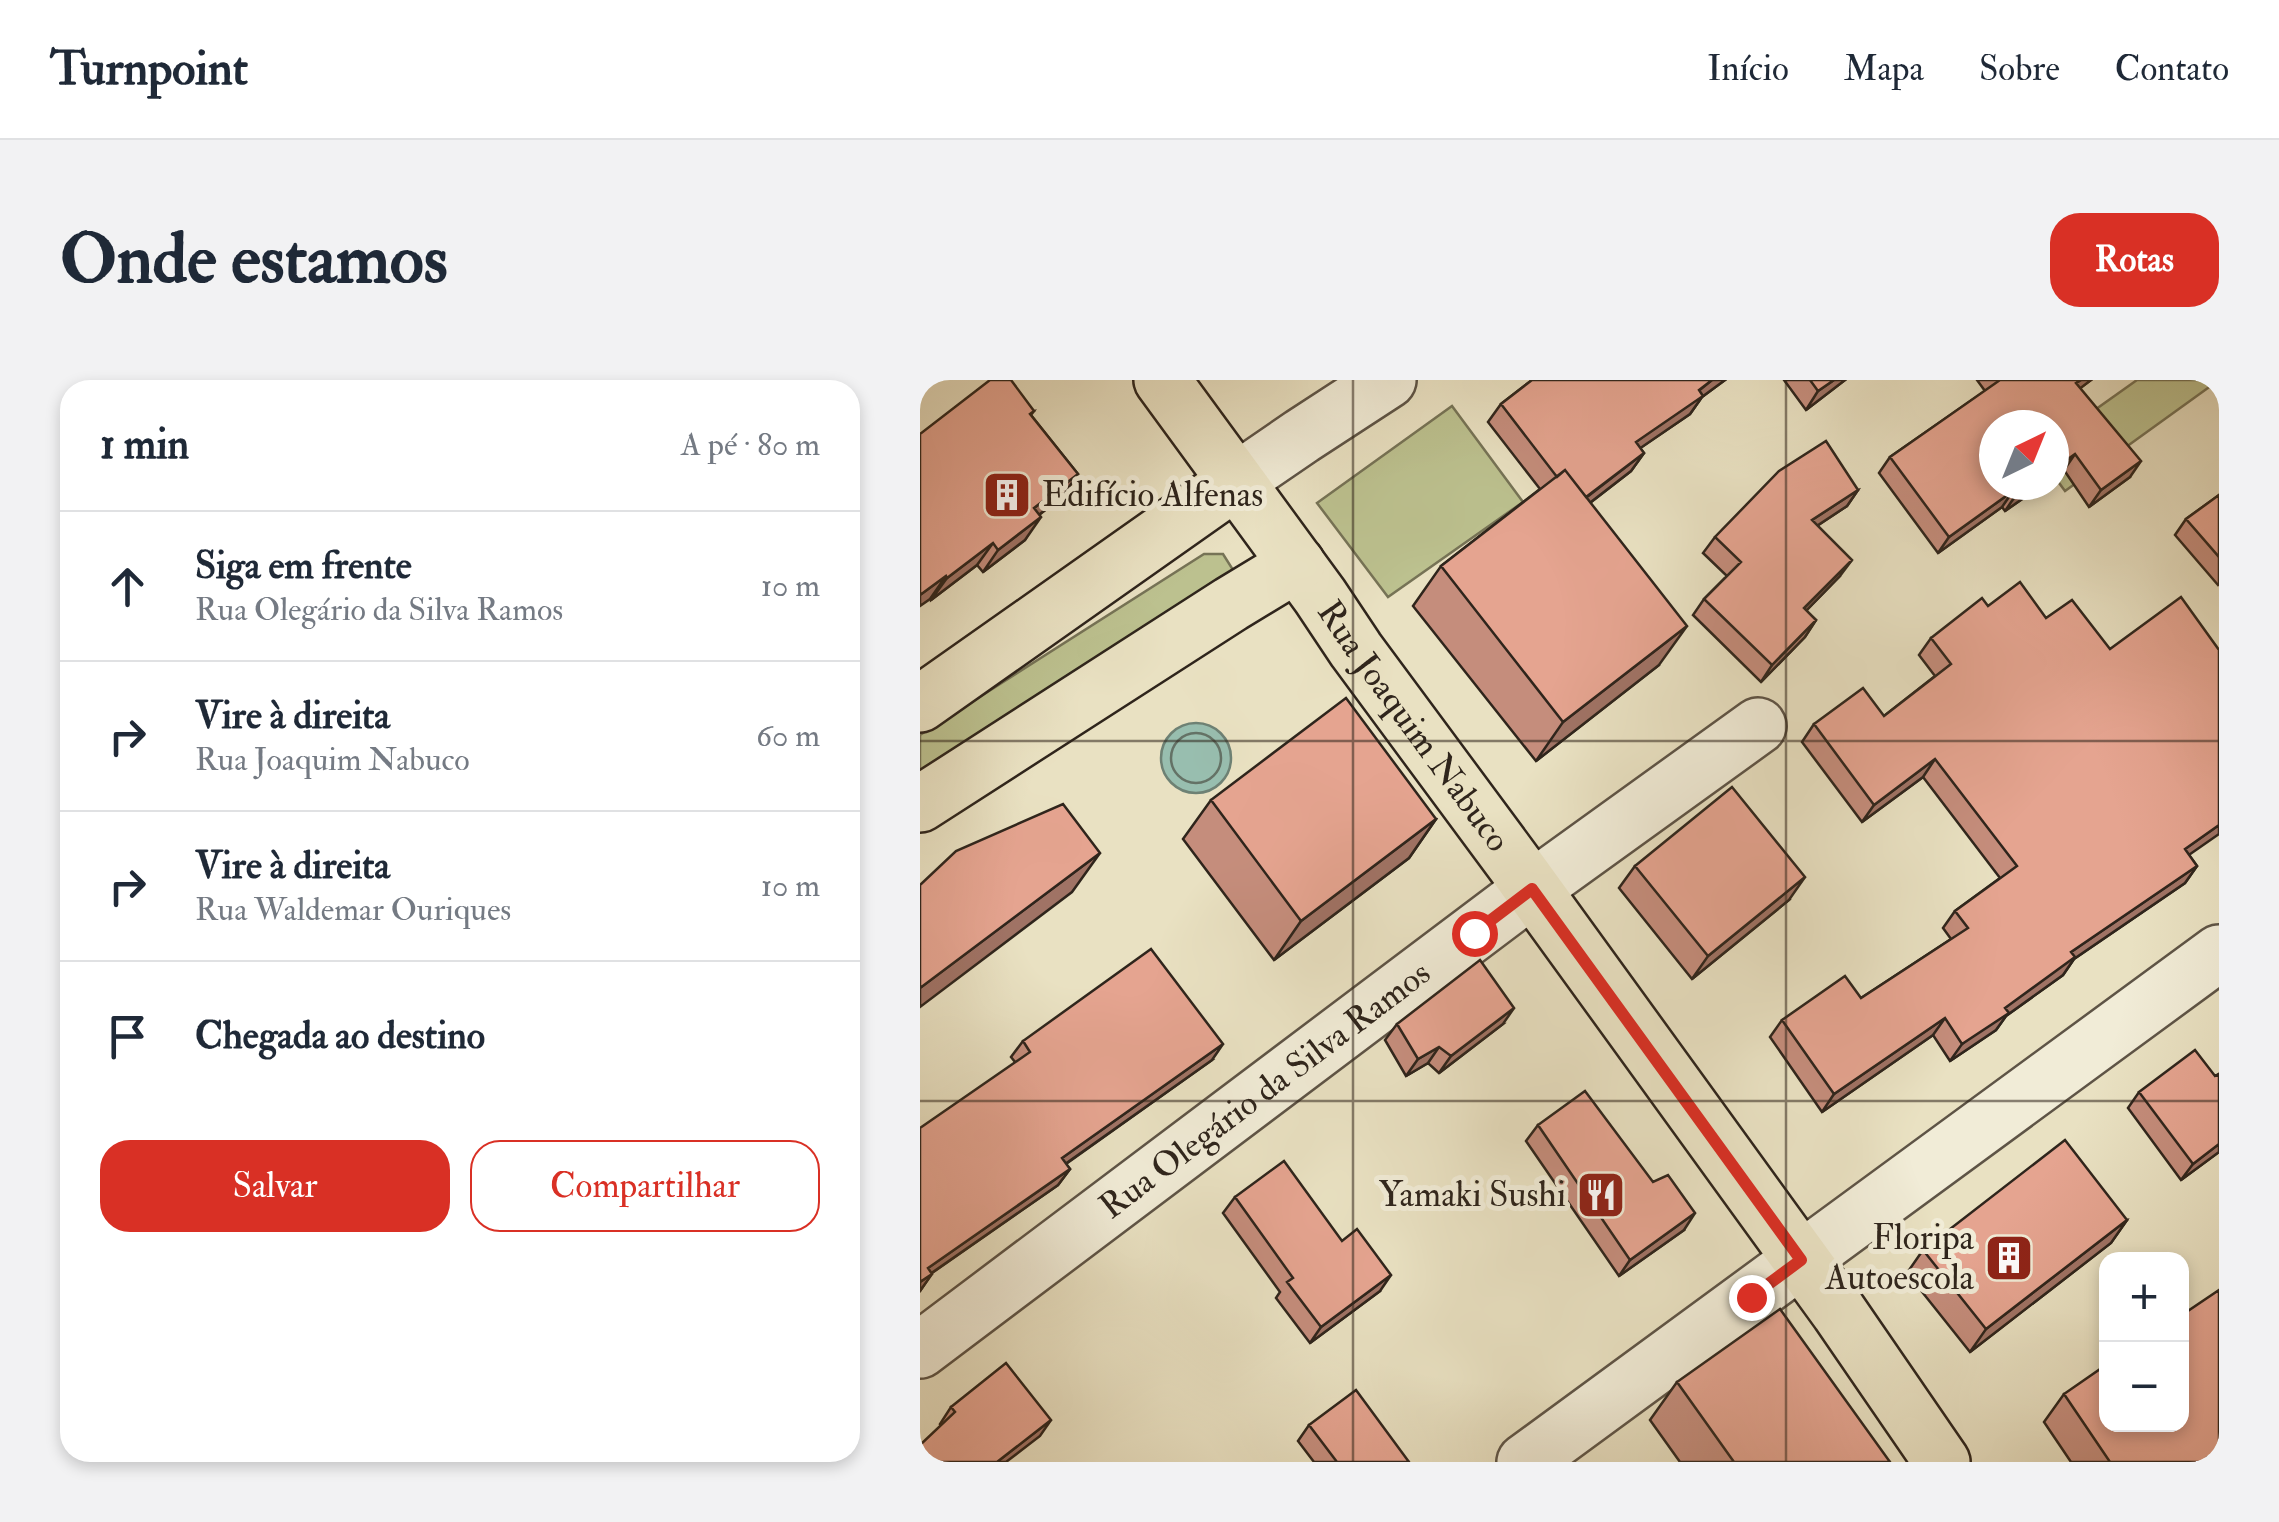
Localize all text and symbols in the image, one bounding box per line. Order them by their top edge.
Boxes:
text: Turnpoint [50,39,248,99]
text: Início [1707,47,1789,91]
text: Mapa [1844,47,1924,91]
text: Sobre [1979,47,2060,91]
text: Contato [2115,47,2229,91]
button: Rotas [2050,213,2219,307]
text: Onde estamos [60,216,448,304]
north arrow [1979,410,2069,500]
text: 1 min [100,419,189,471]
text: A pé · 80 m [681,425,820,465]
building icon: Edifício Alfenas [981,469,1033,521]
place label: Edifício Alfenas [1042,473,1263,517]
text: Siga em frente [195,542,412,590]
icon: ahead [100,559,155,614]
text: 10 m [761,566,820,606]
text: Rua Olegário da Silva Ramos [195,590,563,630]
street label: Rua Joaquim Nabuco [1307,592,1520,861]
text: Vire à direita [195,692,390,740]
icon: right [100,709,155,764]
text: 60 m [756,716,820,756]
text: Rua Joaquim Nabuco [195,740,470,780]
text: Vire à direita [195,842,390,890]
icon: right [100,859,155,914]
text: 10 m [761,866,820,906]
text: Rua Waldemar Ouriques [195,890,511,930]
route start [1452,911,1498,957]
street label: Rua Olegário da Silva Ramos [1091,951,1439,1229]
icon: arrive [100,1009,155,1064]
text: Chegada ao destino [195,1012,485,1060]
button: Salvar [100,1140,450,1232]
button: Compartilhar [470,1140,820,1232]
restaurant icon: Yamaki Sushi [1575,1169,1627,1221]
place label: Yamaki Sushi [1379,1173,1566,1217]
place label: Floripa Autoescola [1824,1216,1975,1300]
building icon: Floripa Autoescola [1983,1232,2035,1284]
map controls [2099,1252,2189,1432]
button: + [2099,1252,2189,1342]
route end [1729,1275,1775,1321]
button: − [2099,1342,2189,1432]

